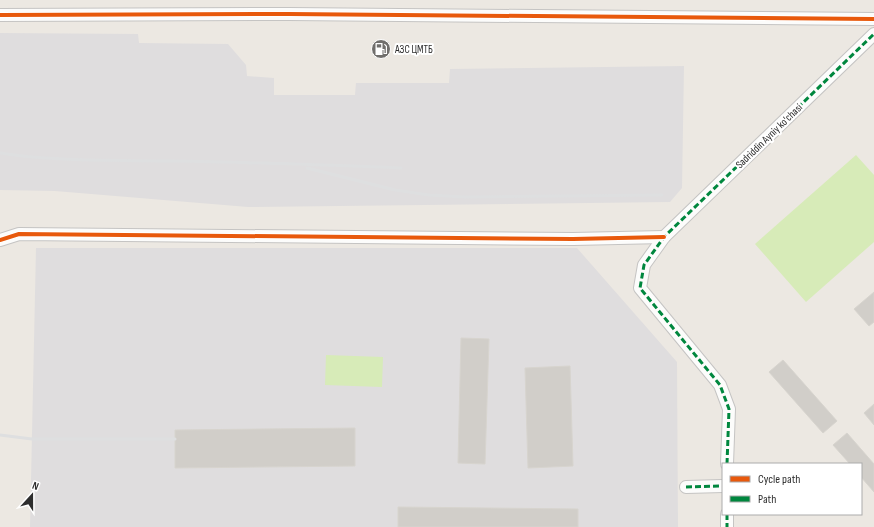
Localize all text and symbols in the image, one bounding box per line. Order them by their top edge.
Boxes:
fuel station icon: АЗС ЦМТБ [370,38,392,60]
place label: АЗС ЦМТБ [394,43,433,56]
street label: Sadriddin Ayniy ko'chasi [733,101,805,171]
legend [722,463,862,515]
text: Cycle path [758,472,800,487]
north arrow [12,475,52,515]
text: N [30,479,41,493]
text: Path [758,492,776,507]

